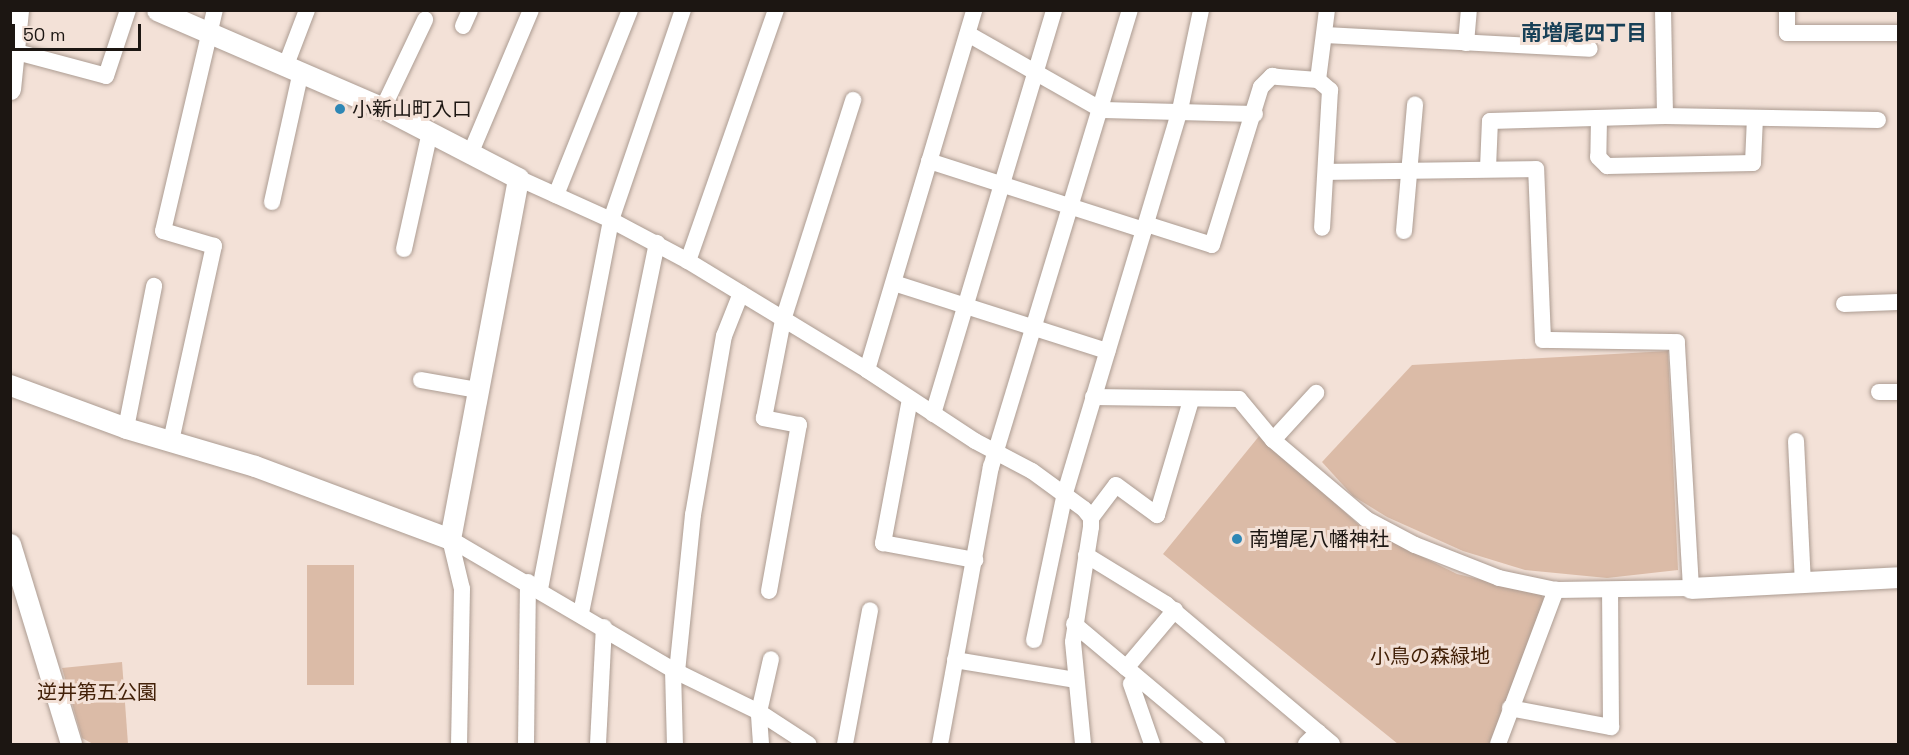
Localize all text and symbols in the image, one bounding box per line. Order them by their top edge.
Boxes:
scale bar [15,12,144,50]
district label: 南増尾四丁目 [1521,20,1647,46]
text: 50 m [23,23,65,46]
place label: 小新山町入口 [352,97,472,121]
marker: 小新山町入口 [333,102,347,116]
place label: 南増尾八幡神社 [1249,527,1389,551]
marker: 南増尾八幡神社 [1230,532,1244,546]
park label: 小鳥の森緑地 [1370,644,1490,668]
park label: 逆井第五公園 [37,680,157,704]

